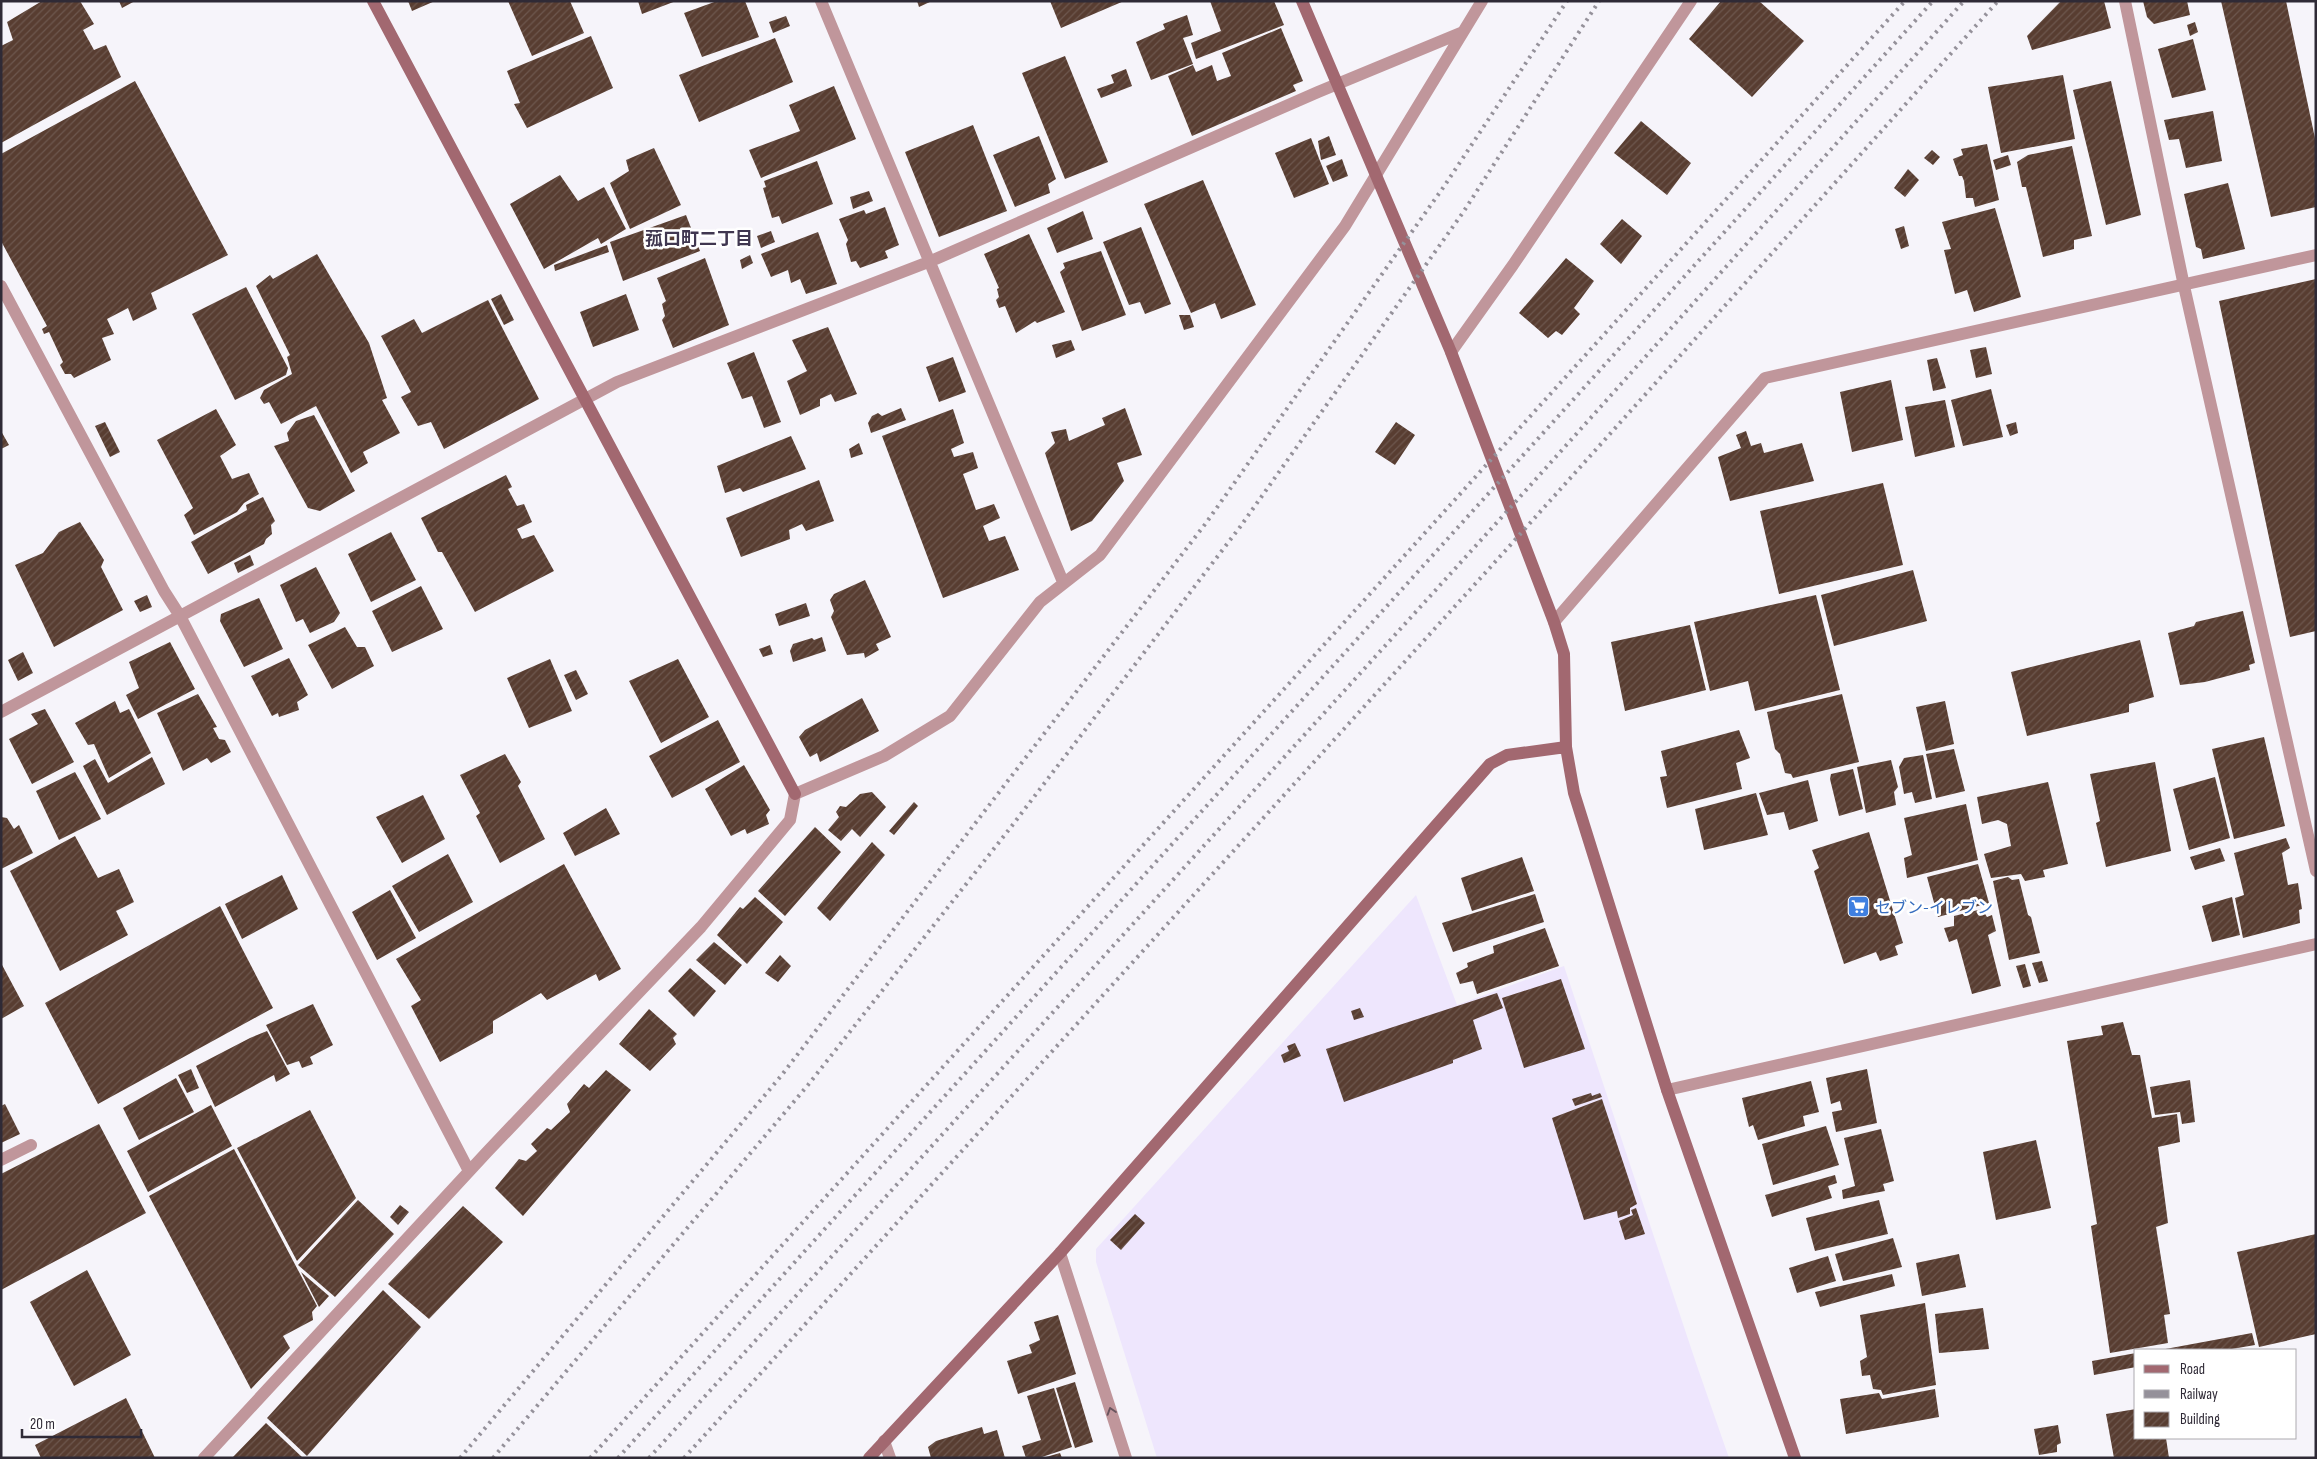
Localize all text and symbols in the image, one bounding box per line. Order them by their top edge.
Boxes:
district label: 菰口町二丁目 [645,229,753,250]
supermarket icon: セブン-イレブン [1847,895,1871,919]
place label: セブン-イレブン [1875,899,1993,918]
legend [2134,1349,2297,1439]
text: Road [2180,1360,2205,1379]
text: Railway [2180,1385,2218,1404]
scale bar [22,1406,141,1438]
one-way arrow [1106,1408,1116,1416]
text: Building [2180,1410,2220,1429]
text: 20 m [30,1415,55,1434]

